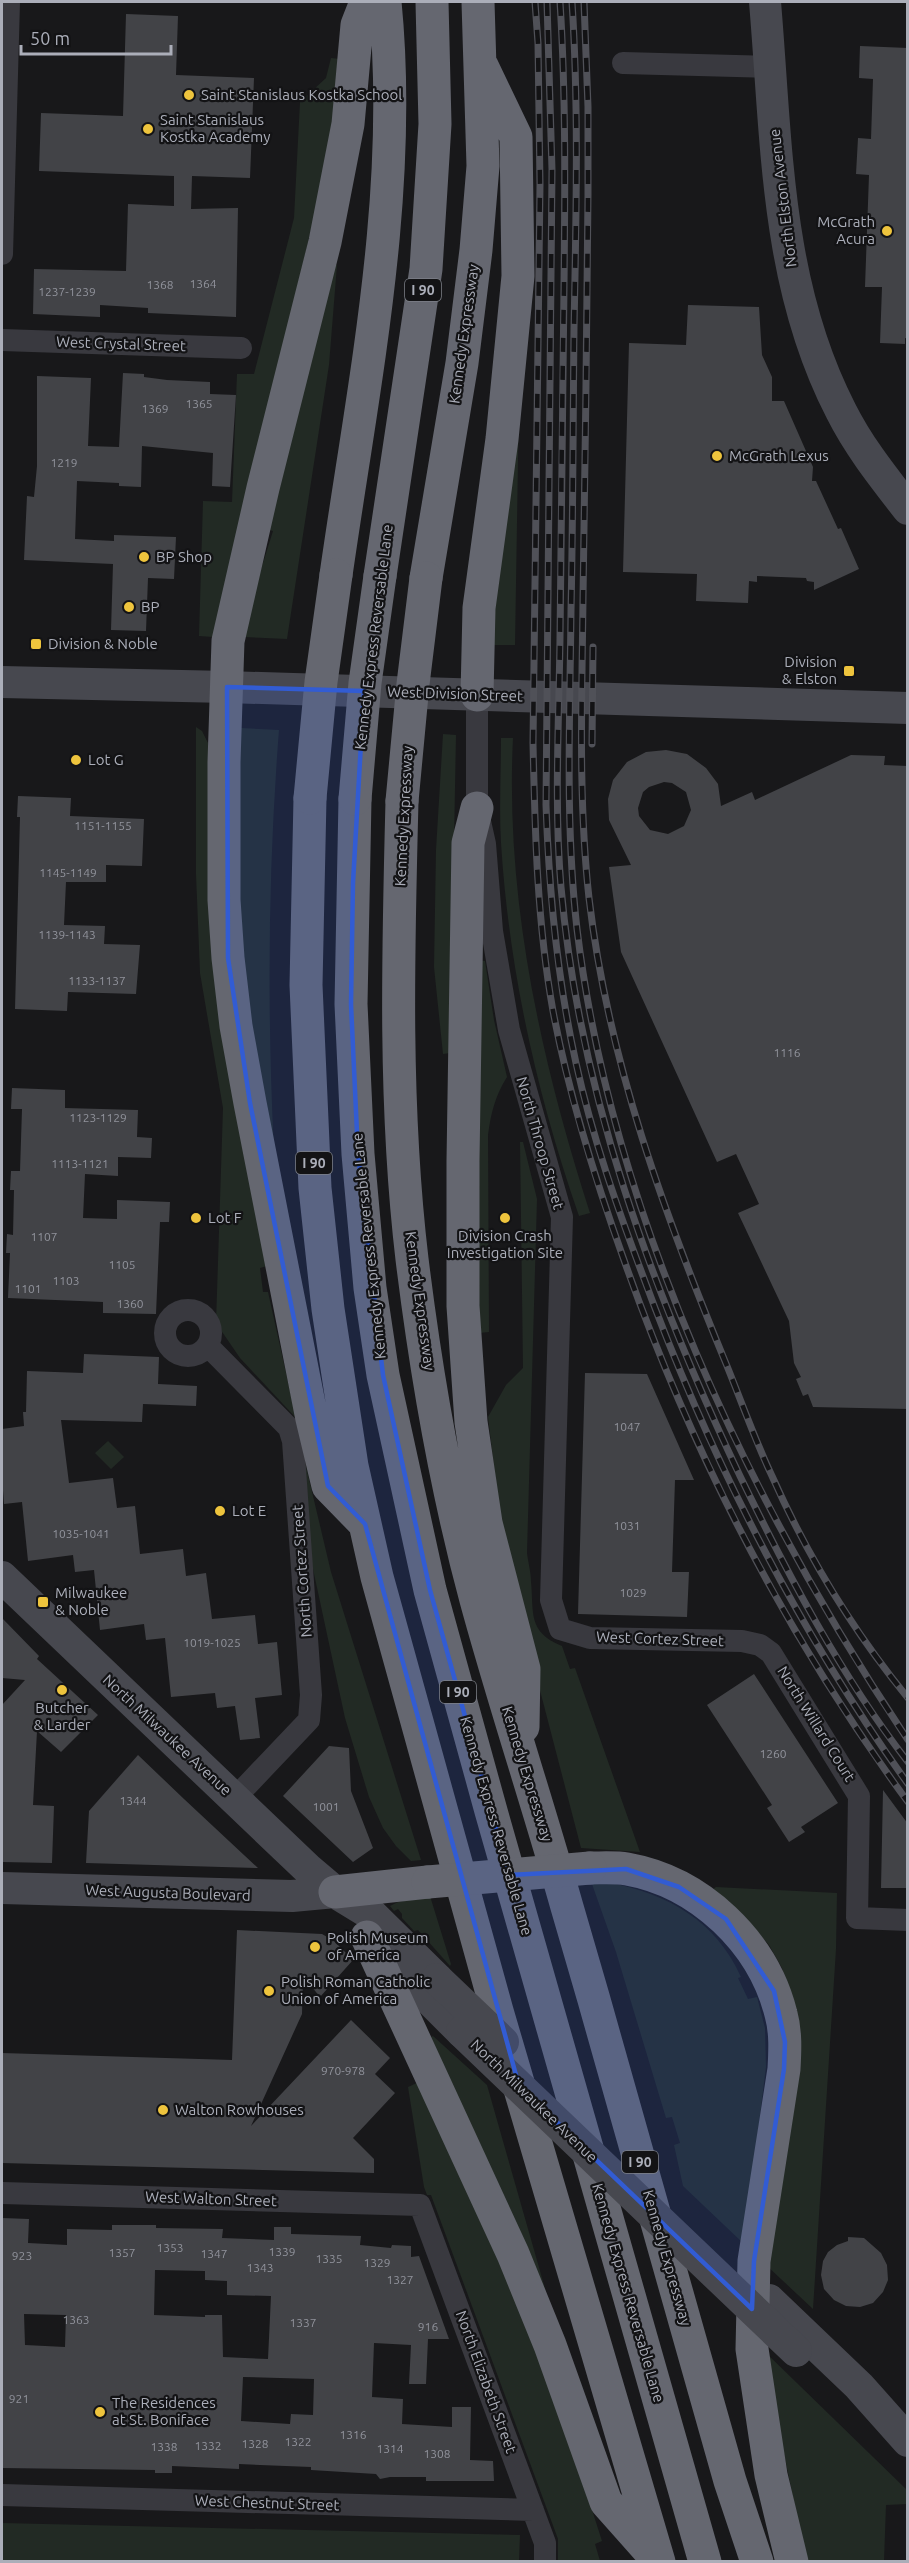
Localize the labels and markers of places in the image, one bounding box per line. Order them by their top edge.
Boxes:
place label: Saint Stanislaus Kostka School [201,86,402,103]
marker: Saint Stanislaus Kostka School [182,88,196,102]
place label: Saint Stanislaus Kostka Academy [160,111,270,145]
marker: Saint Stanislaus Kostka Academy [141,122,155,136]
place label: McGrath Acura [817,213,875,247]
marker: McGrath Acura [880,224,894,238]
place label: McGrath Lexus [729,447,829,464]
marker: McGrath Lexus [710,449,724,463]
place label: BP Shop [156,548,212,565]
marker: BP Shop [137,550,151,564]
place label: BP [141,598,160,615]
marker: BP [122,600,136,614]
place label: Division & Noble [48,635,158,652]
marker: Division & Noble [29,637,43,651]
place label: Division & Elston [782,653,837,687]
marker: Division & Elston [842,664,856,678]
place label: Lot G [88,751,124,768]
marker: Lot G [69,753,83,767]
place label: Lot F [208,1209,242,1226]
marker: Lot F [189,1211,203,1225]
marker: Division Crash Investigation Site [498,1211,512,1225]
place label: Division Crash Investigation Site [447,1227,563,1261]
place label: Lot E [232,1502,266,1519]
marker: Lot E [213,1504,227,1518]
place label: Milwaukee & Noble [55,1584,127,1618]
marker: Milwaukee & Noble [36,1595,50,1609]
marker: Butcher & Larder [55,1683,69,1697]
place label: Butcher & Larder [33,1699,91,1733]
place label: Polish Museum of America [327,1929,429,1963]
marker: Polish Museum of America [308,1940,322,1954]
place label: Polish Roman Catholic Union of America [281,1973,430,2007]
marker: Polish Roman Catholic Union of America [262,1984,276,1998]
place label: Walton Rowhouses [175,2101,304,2118]
marker: Walton Rowhouses [156,2103,170,2117]
place label: The Residences at St. Boniface [112,2394,216,2428]
marker: The Residences at St. Boniface [93,2405,107,2419]

